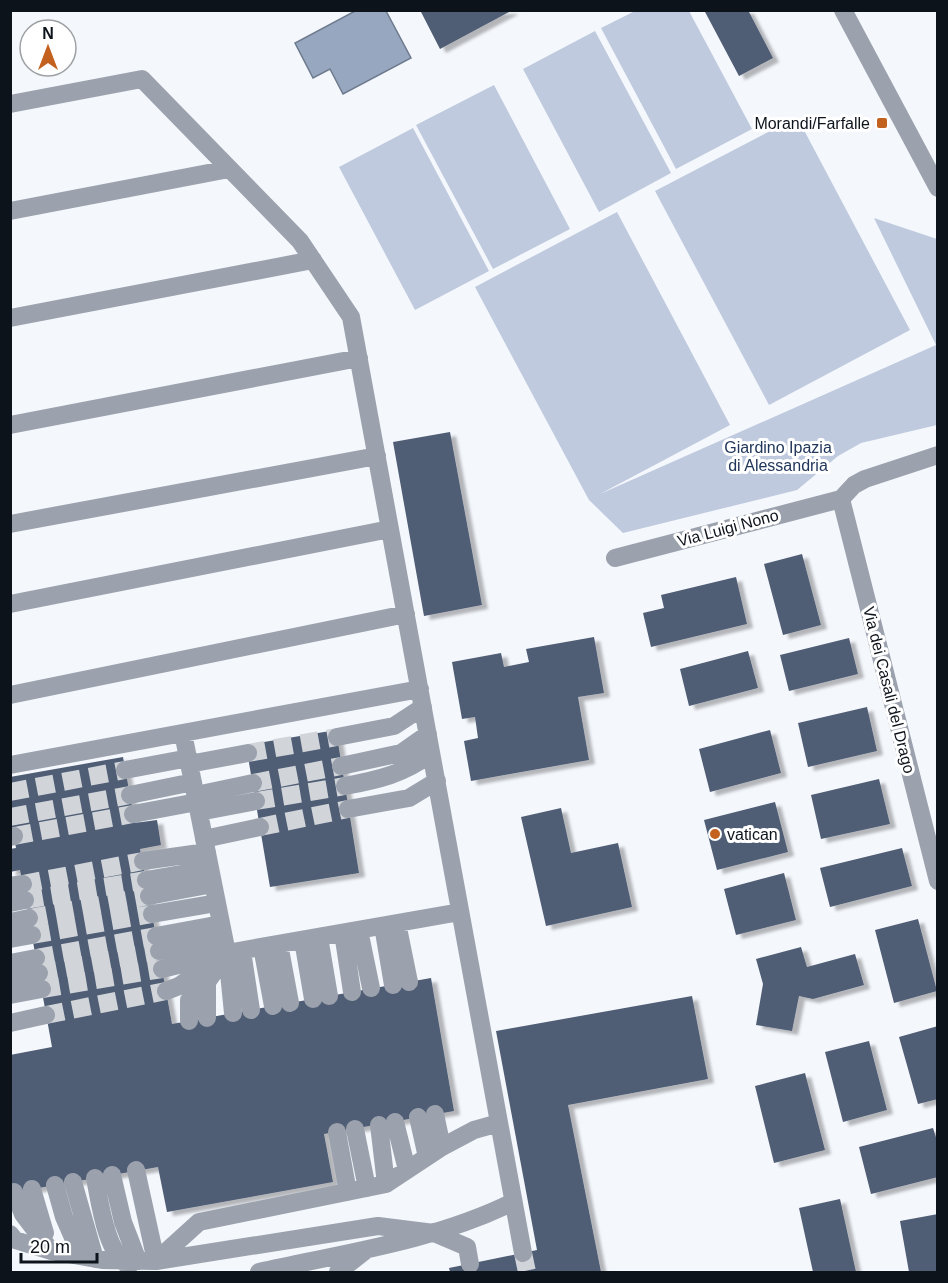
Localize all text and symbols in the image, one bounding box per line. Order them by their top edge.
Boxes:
north arrow [18,18,78,78]
text: N [42,25,54,42]
place label: Morandi/Farfalle [754,115,870,132]
marker: Morandi/Farfalle [875,116,889,130]
park label: Giardino Ipazia di Alessandria [724,439,832,474]
street label: Via Luigi Nono [676,506,780,550]
street label: Via dei Casali del Drago [860,605,918,775]
place label: vatican [727,826,778,843]
marker: vatican [708,827,722,841]
scale bar [21,1226,98,1264]
text: 20 m [30,1237,70,1257]

